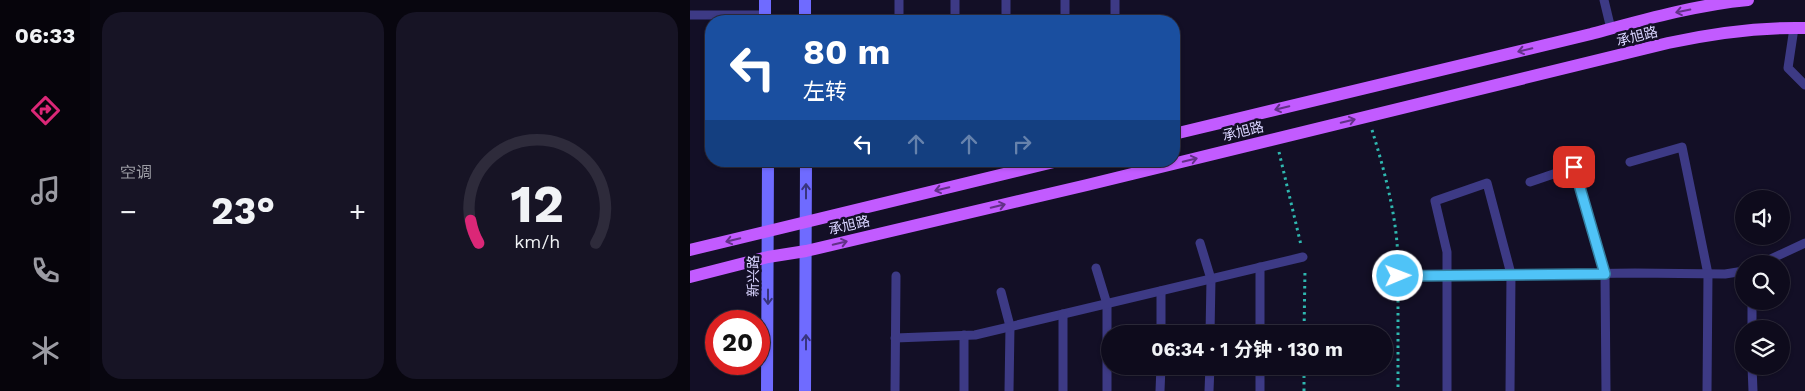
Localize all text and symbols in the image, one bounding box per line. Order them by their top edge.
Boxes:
one-way arrow [1675,7,1691,16]
text: 06:33 [15,23,75,48]
street label: 承旭路 [1615,23,1659,49]
text: 80 m [803,31,890,73]
icon: left [720,35,785,100]
one-way arrow [1517,46,1533,55]
text: 左转 [803,79,847,104]
icon: directions [28,93,63,128]
one-way arrow [1274,104,1290,113]
one-way arrow [1340,116,1356,126]
street label: 承旭路 [1221,118,1265,144]
icon: left [849,130,877,158]
icon: ahead [902,130,930,158]
icon: ahead [955,130,983,158]
icon: right [1008,130,1036,158]
pin [1553,146,1595,188]
icon: arrive [1560,153,1588,181]
one-way arrow [1182,155,1198,164]
text: 空调 [120,163,152,182]
icon: music [28,173,63,208]
text: 12 [510,174,564,235]
one-way arrow [801,184,811,200]
one-way arrow [935,185,951,194]
text: 23° [211,189,275,233]
map controls [1735,190,1790,375]
button: sound [1735,190,1790,245]
text: − [120,195,137,228]
text: + [349,195,366,228]
one-way arrow [990,201,1006,210]
street label: 承旭路 [827,212,871,238]
text: km/h [514,231,560,252]
one-way arrow [726,236,742,245]
one-way arrow [831,238,847,247]
position arrow [1371,249,1423,301]
icon: phone [28,253,63,288]
street label: 新兴路 [745,255,761,297]
button: search [1735,255,1790,310]
one-way arrow [763,289,773,305]
speed limit sign: 20 [705,310,770,375]
button: layers [1735,320,1790,375]
icon: climate [28,333,63,368]
one-way arrow [801,335,810,351]
text: 06:34 · 1 分钟 · 130 m [1151,338,1343,361]

